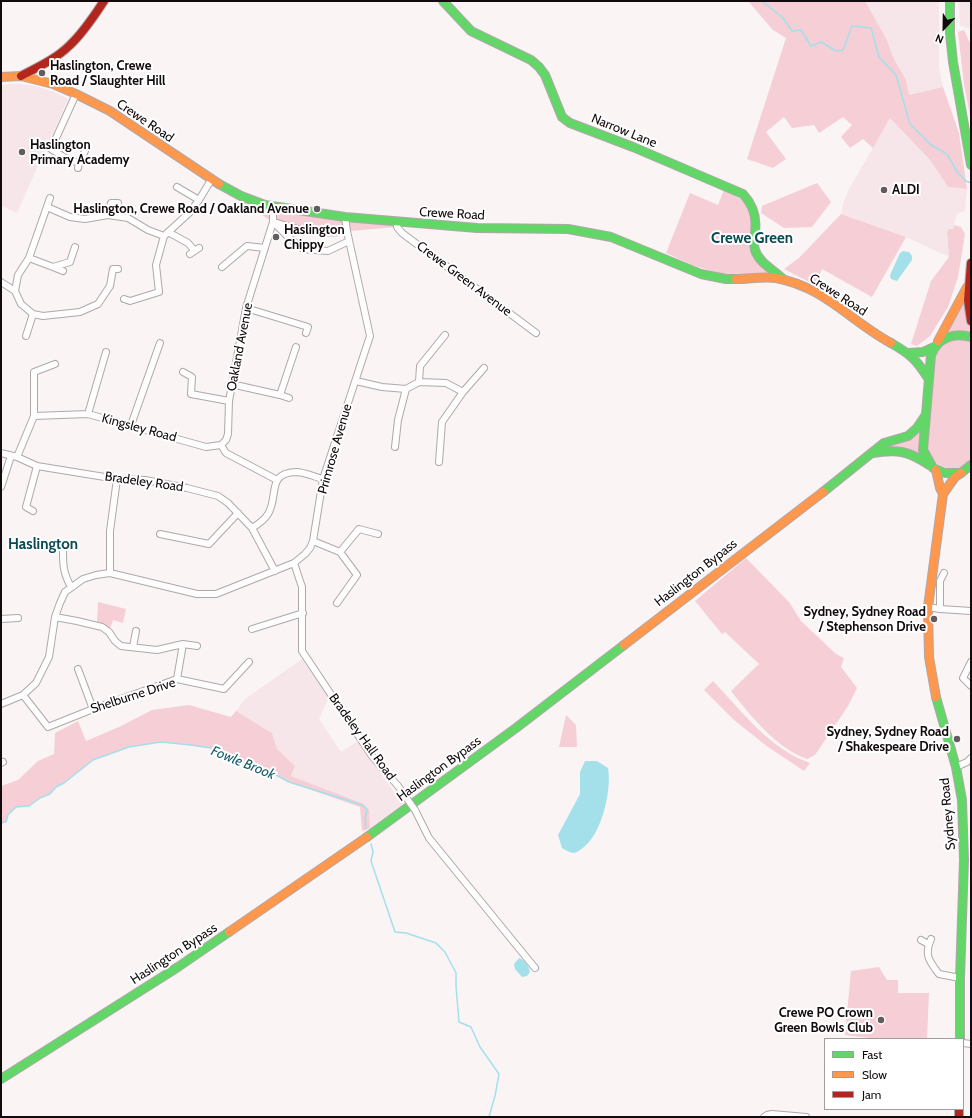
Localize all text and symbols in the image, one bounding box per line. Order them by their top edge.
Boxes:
north arrow [924,8,964,48]
text: N [933,31,946,47]
place label: Haslington, Crewe Road / Slaughter Hill [50,58,166,89]
marker: Haslington, Crewe Road / Slaughter Hill [37,68,47,78]
street label: Crewe Road [113,96,177,146]
street label: Narrow Lane [589,111,659,151]
place label: Haslington Primary Academy [30,137,130,168]
marker: Haslington Primary Academy [17,147,27,157]
place label: ALDI [892,182,920,198]
marker: ALDI [879,185,889,195]
place label: Haslington, Crewe Road / Oakland Avenue [73,201,309,217]
marker: Haslington, Crewe Road / Oakland Avenue [312,204,322,214]
street label: Crewe Road [419,204,485,224]
place label: Haslington Chippy [284,222,345,253]
district label: Crewe Green [711,230,793,248]
marker: Haslington Chippy [271,232,281,242]
street label: Crewe Green Avenue [413,238,515,320]
street label: Crewe Road [806,271,870,319]
street label: Oakland Avenue [224,301,256,393]
street label: Primrose Avenue [315,402,355,496]
street label: Kingsley Road [100,411,178,445]
street label: Bradeley Road [104,469,184,495]
district label: Haslington [8,536,78,554]
street label: Haslington Bypass [652,536,740,610]
place label: Sydney, Sydney Road / Stephenson Drive [803,604,926,635]
marker: Sydney, Sydney Road / Stephenson Drive [929,614,939,624]
street label: Shelburne Drive [89,675,177,717]
street label: Bradeley Hall Road [325,691,399,783]
place label: Sydney, Sydney Road / Shakespeare Drive [826,724,949,755]
street label: Haslington Bypass [394,733,484,805]
marker: Sydney, Sydney Road / Shakespeare Drive [952,734,962,744]
water label: Fowle Brook [208,743,278,783]
street label: Sydney Road [937,777,959,851]
street label: Haslington Bypass [128,920,220,988]
place label: Crewe PO Crown Green Bowls Club [774,1005,873,1036]
marker: Crewe PO Crown Green Bowls Club [876,1015,886,1025]
legend [824,1038,964,1110]
text: Fast [862,1047,882,1062]
text: Slow [862,1067,887,1082]
text: Jam [862,1087,881,1102]

